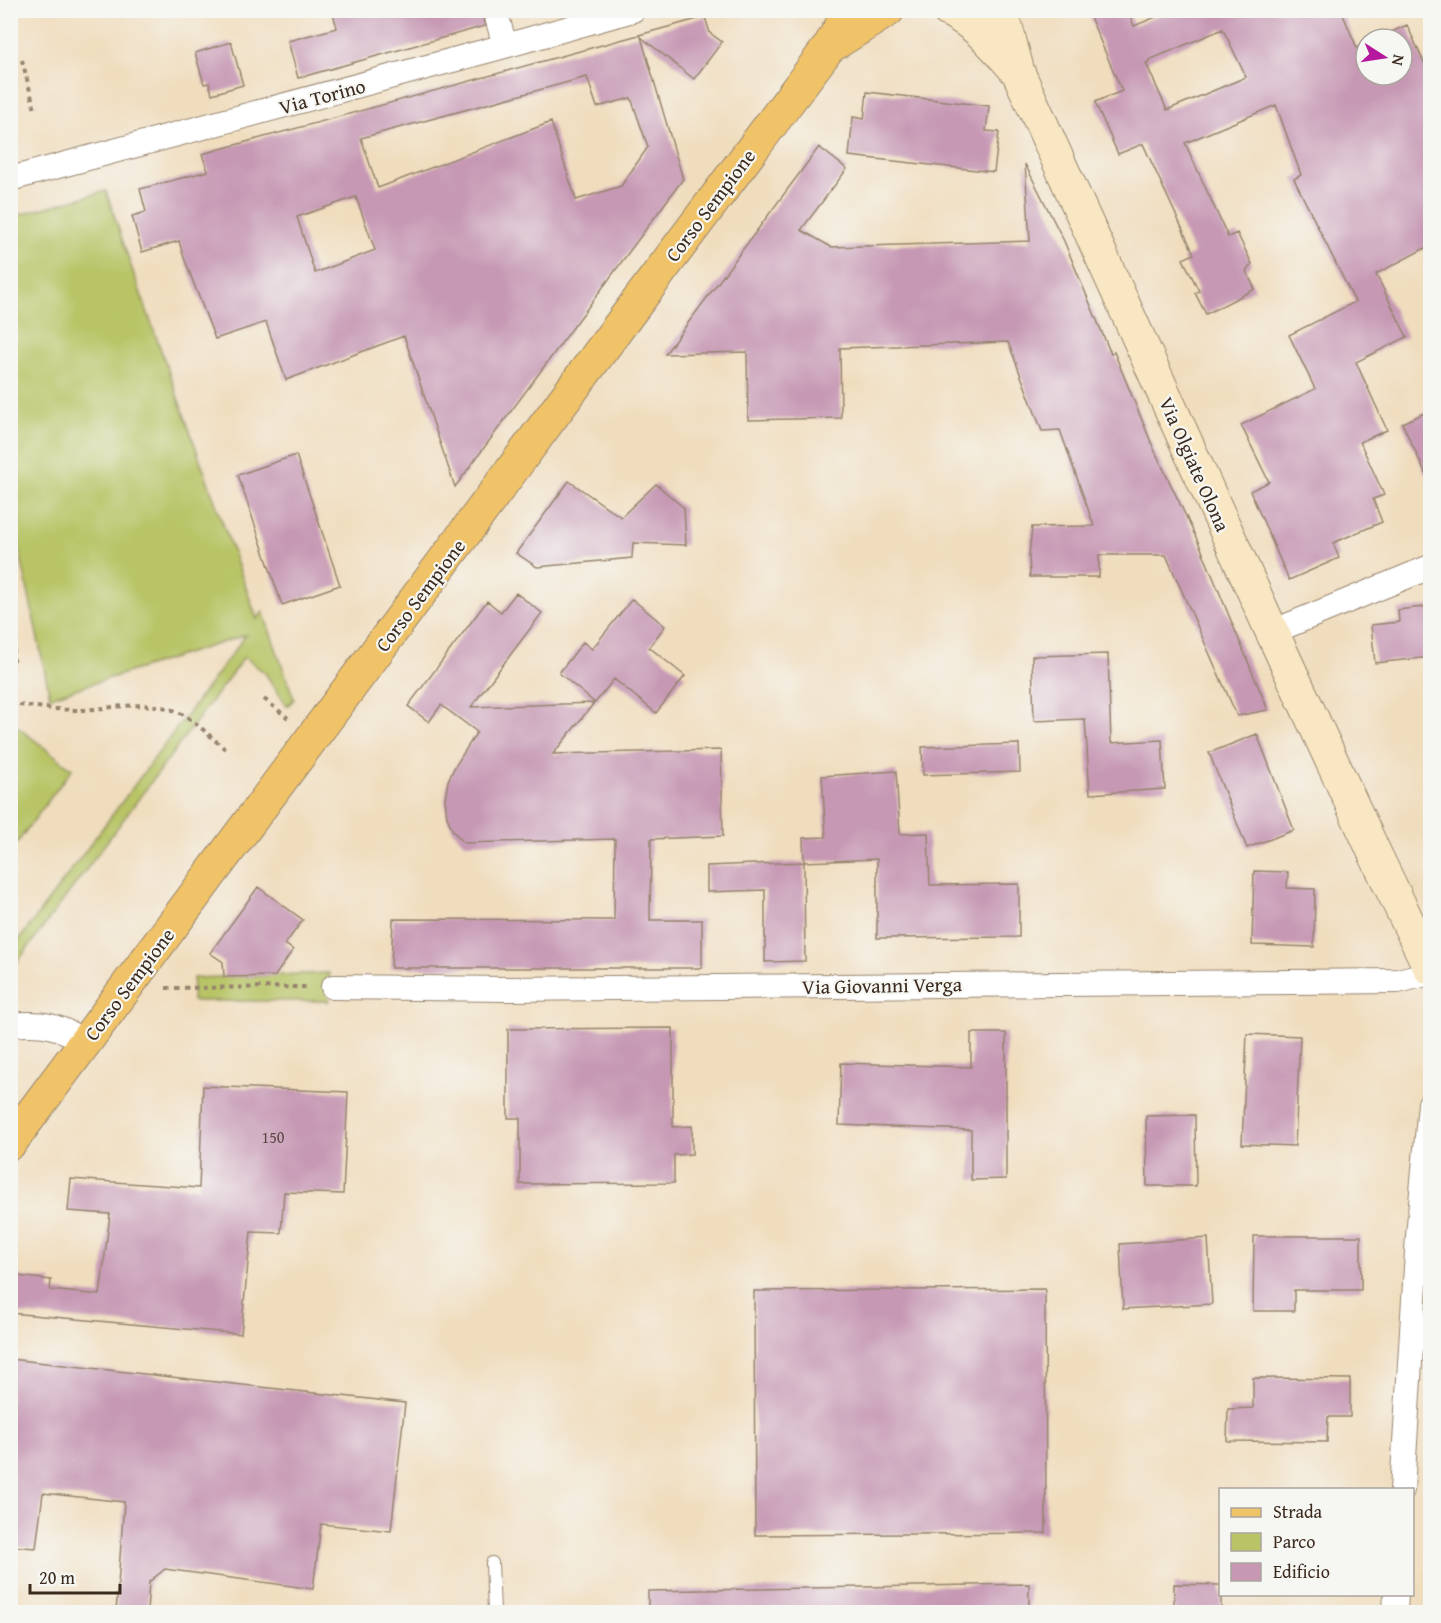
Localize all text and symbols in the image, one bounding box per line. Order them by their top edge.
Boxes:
north arrow [1354,27,1414,87]
text: N [1386,52,1412,68]
street label: Via Torino [276,71,368,121]
street label: Corso Sempione [658,143,762,267]
street label: Via Olgiate Olona [1152,392,1238,537]
street label: Corso Sempione [368,533,472,657]
street label: Corso Sempione [77,922,181,1046]
street label: Via Giovanni Verga [802,969,963,1001]
house number: 150 [261,1125,285,1149]
legend [1219,1488,1414,1596]
text: Strada [1273,1498,1323,1525]
text: Parco [1273,1528,1316,1555]
scale bar [30,1557,120,1595]
text: Edificio [1273,1558,1330,1585]
text: 20 m [39,1564,75,1591]

